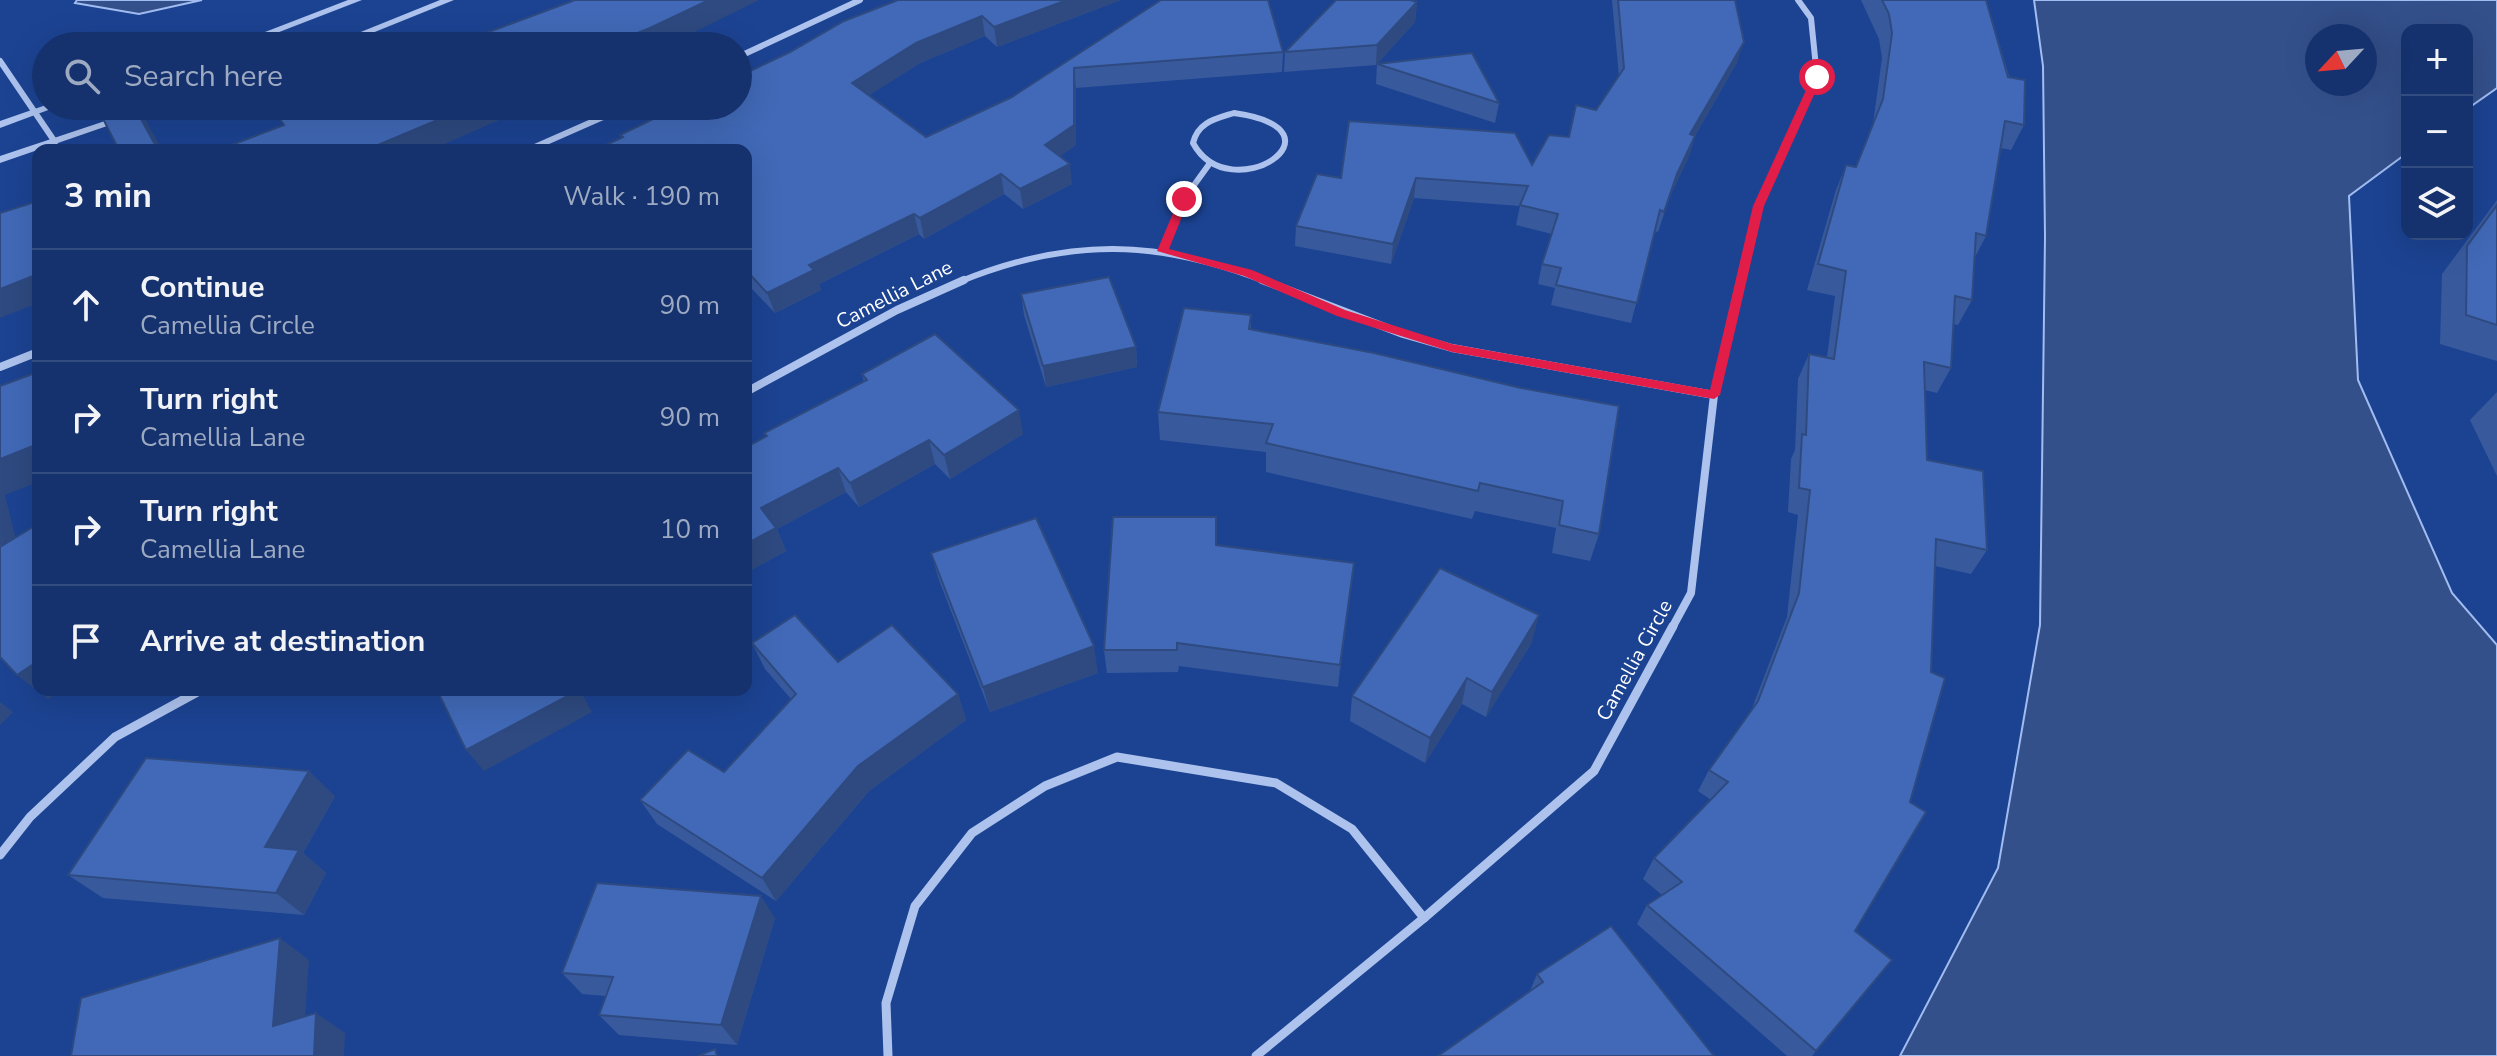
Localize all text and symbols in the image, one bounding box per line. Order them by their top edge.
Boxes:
north arrow [2305,24,2377,96]
map controls [2401,24,2473,240]
button: + [2401,24,2473,96]
search box [32,32,752,120]
icon: search [60,54,104,98]
text: Search here [124,56,283,97]
route start [1799,59,1835,95]
button: − [2401,96,2473,168]
button: layers [2401,168,2473,240]
text: 3 min [64,173,152,219]
text: Walk · 190 m [563,179,720,214]
route end [1166,181,1202,217]
street label: Camellia Lane [831,254,957,335]
text: Continue [140,267,265,308]
icon: ahead [64,283,108,327]
text: 90 m [660,288,720,323]
text: Camellia Circle [140,308,315,343]
text: Turn right [140,379,278,420]
icon: right [64,395,108,439]
text: 90 m [660,400,720,435]
text: Camellia Lane [140,420,305,455]
text: Turn right [140,491,278,532]
icon: right [64,507,108,551]
text: 10 m [660,512,720,547]
text: Camellia Lane [140,532,305,567]
street label: Camellia Circle [1590,595,1679,726]
icon: arrive [64,619,108,663]
text: Arrive at destination [140,621,425,662]

